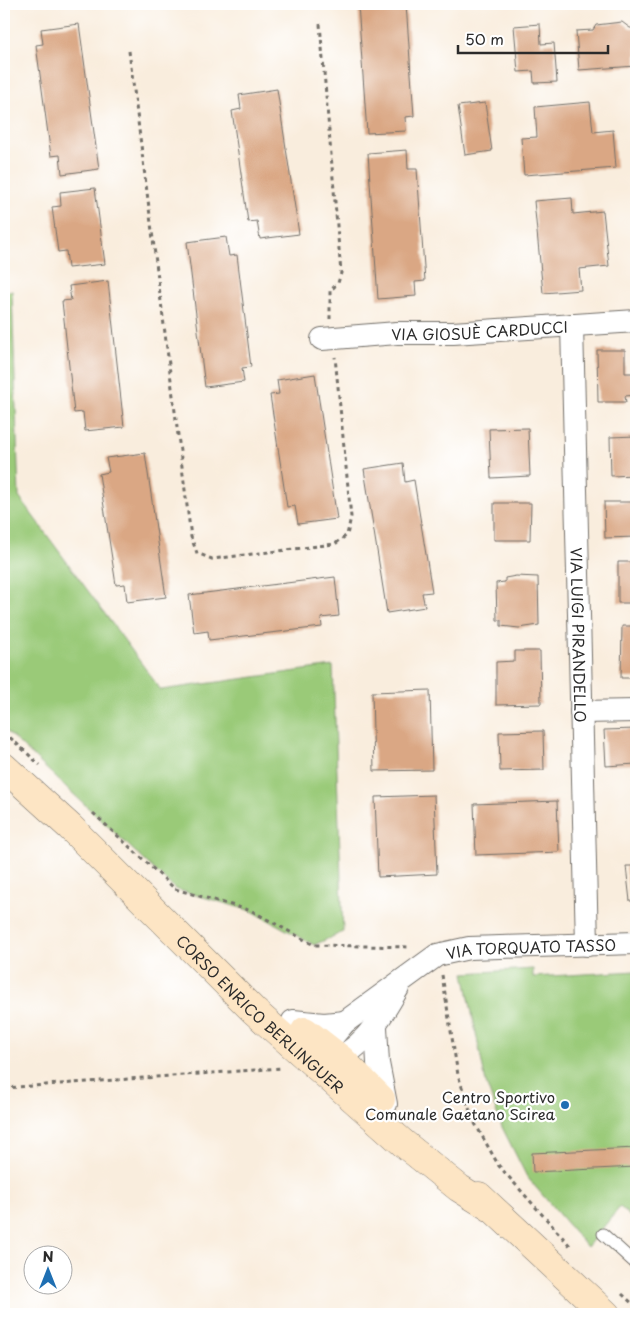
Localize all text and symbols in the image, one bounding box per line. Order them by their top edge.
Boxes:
scale bar [458,22,608,54]
text: 50 m [465,27,504,50]
street label: VIA GIOSUÈ CARDUCCI [391,314,569,345]
street label: VIA LUIGI PIRANDELLO [566,547,593,723]
street label: CORSO ENRICO BERLINGUER [172,929,350,1098]
street label: VIA TORQUATO TASSO [444,932,616,964]
place label: Centro Sportivo Comunale Gaetano Scirea [365,1085,556,1125]
marker: Centro Sportivo Comunale Gaetano Scirea [559,1099,571,1111]
north arrow [22,1246,72,1296]
text: N [42,1246,54,1267]

